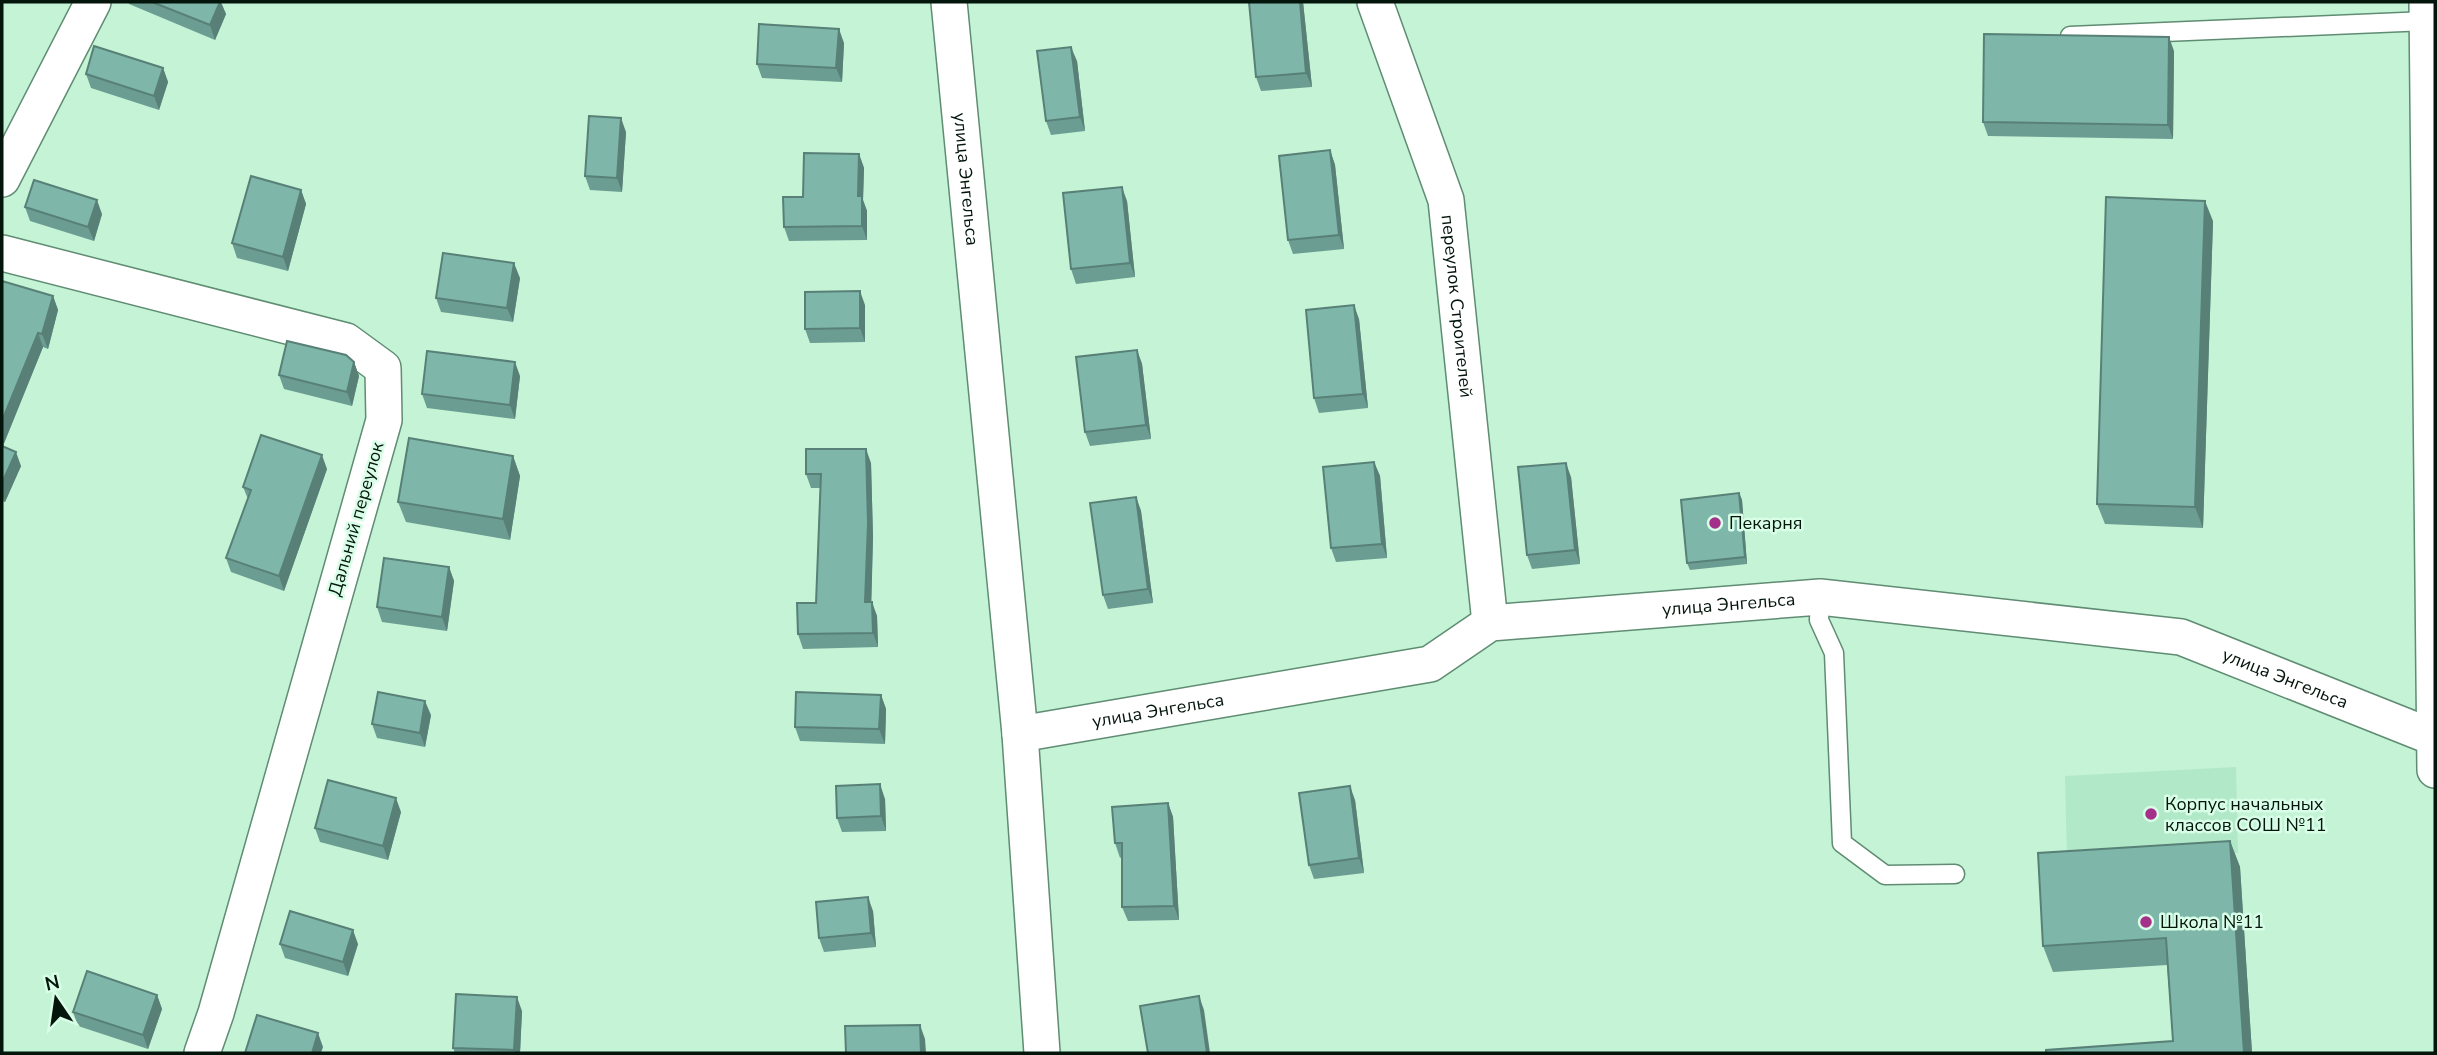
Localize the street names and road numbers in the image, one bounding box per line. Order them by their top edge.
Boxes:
street label: улица Энгельса [948,112,985,247]
street label: переулок Строителей [1436,213,1478,399]
street label: Дальний переулок [322,439,390,599]
street label: улица Энгельса [1661,587,1796,621]
street label: улица Энгельса [2219,643,2352,714]
street label: улица Энгельса [1090,687,1226,733]

